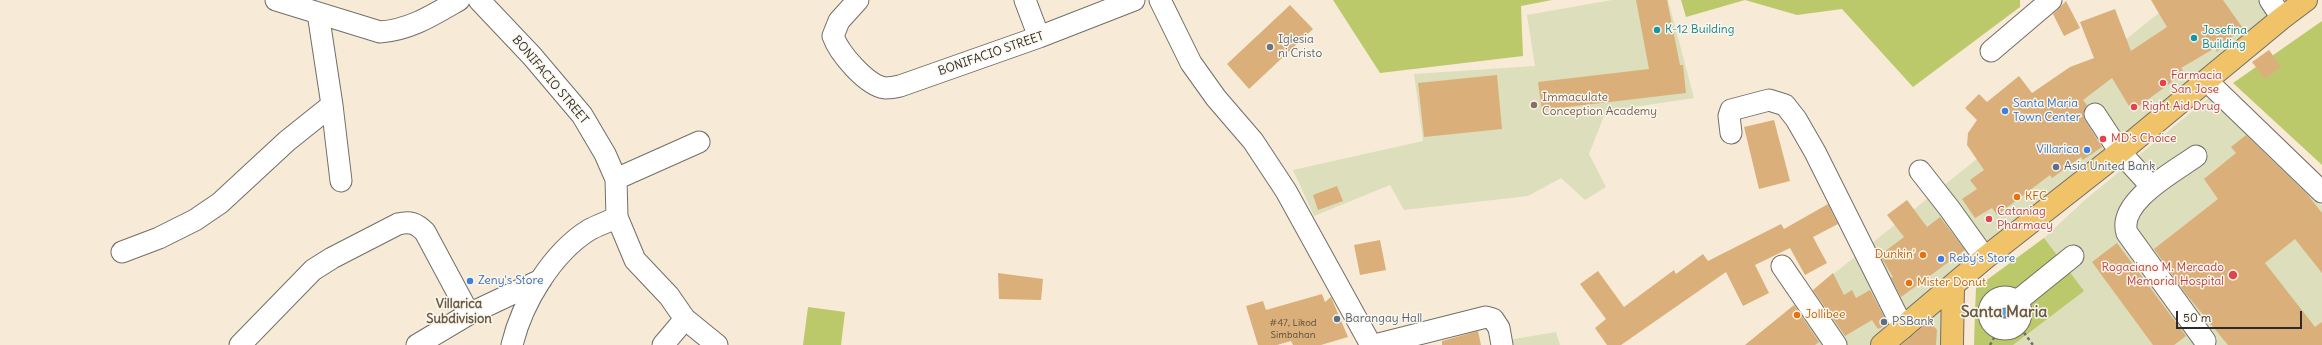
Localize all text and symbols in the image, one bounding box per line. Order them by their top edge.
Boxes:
place label: K-12 Building [1665,23,1735,37]
place label: Josefina Building [2202,24,2247,52]
marker: K-12 Building [1652,25,1662,35]
street label: BONIFACIO STREET [936,29,1046,79]
street label: BONIFACIO STREET [509,33,591,127]
place label: Iglesia ni Cristo [1278,33,1322,61]
marker: Josefina Building [2189,33,2199,43]
marker: Iglesia ni Cristo [1265,42,1275,52]
place label: Farmacia San Jose [2171,69,2222,97]
marker: Farmacia San Jose [2158,78,2168,88]
place label: Immaculate Conception Academy [1542,91,1657,119]
place label: Santa Maria Town Center [2013,97,2081,125]
marker: Immaculate Conception Academy [1529,100,1539,110]
place label: Right Aid Drug [2142,100,2220,114]
marker: Right Aid Drug [2129,102,2139,112]
marker: Santa Maria Town Center [2000,106,2010,116]
place label: MD's Choice [2111,132,2176,146]
marker: MD's Choice [2098,134,2108,144]
place label: Villarica [2036,143,2079,157]
marker: Villarica [2082,145,2092,155]
place label: Asia United Bank [2064,160,2155,174]
marker: Asia United Bank [2051,162,2061,172]
place label: KFC [2025,190,2047,204]
marker: KFC [2012,192,2022,202]
place label: Cataniag Pharmacy [1997,205,2053,233]
marker: Cataniag Pharmacy [1984,214,1994,224]
place label: Dunkin' [1875,248,1915,262]
marker: Dunkin' [1918,250,1928,260]
place label: Reby's Store [1949,252,2015,266]
marker: Reby's Store [1936,254,1946,264]
place label: Rogaciano M. Mercado Memorial Hospital [2101,261,2224,289]
marker: Rogaciano M. Mercado Memorial Hospital [2227,269,2239,281]
place label: Zeny's Store [478,274,543,288]
marker: Zeny's Store [465,276,475,286]
place label: Mister Donut [1917,276,1986,290]
marker: Mister Donut [1904,278,1914,288]
district label: Villarica Subdivision [426,296,492,327]
district label: Santa Maria [1961,302,2047,322]
scale bar [2178,303,2304,329]
place label: Jollibee [1805,308,1845,322]
marker: Jollibee [1792,310,1802,320]
text: 50 m [2183,310,2211,325]
place label: Barangay Hall [1345,312,1422,326]
marker: Barangay Hall [1332,314,1342,324]
place label: PSBank [1892,315,1934,329]
house number: #47, Likod Simbahan [1269,317,1317,340]
marker: PSBank [1879,317,1889,327]

